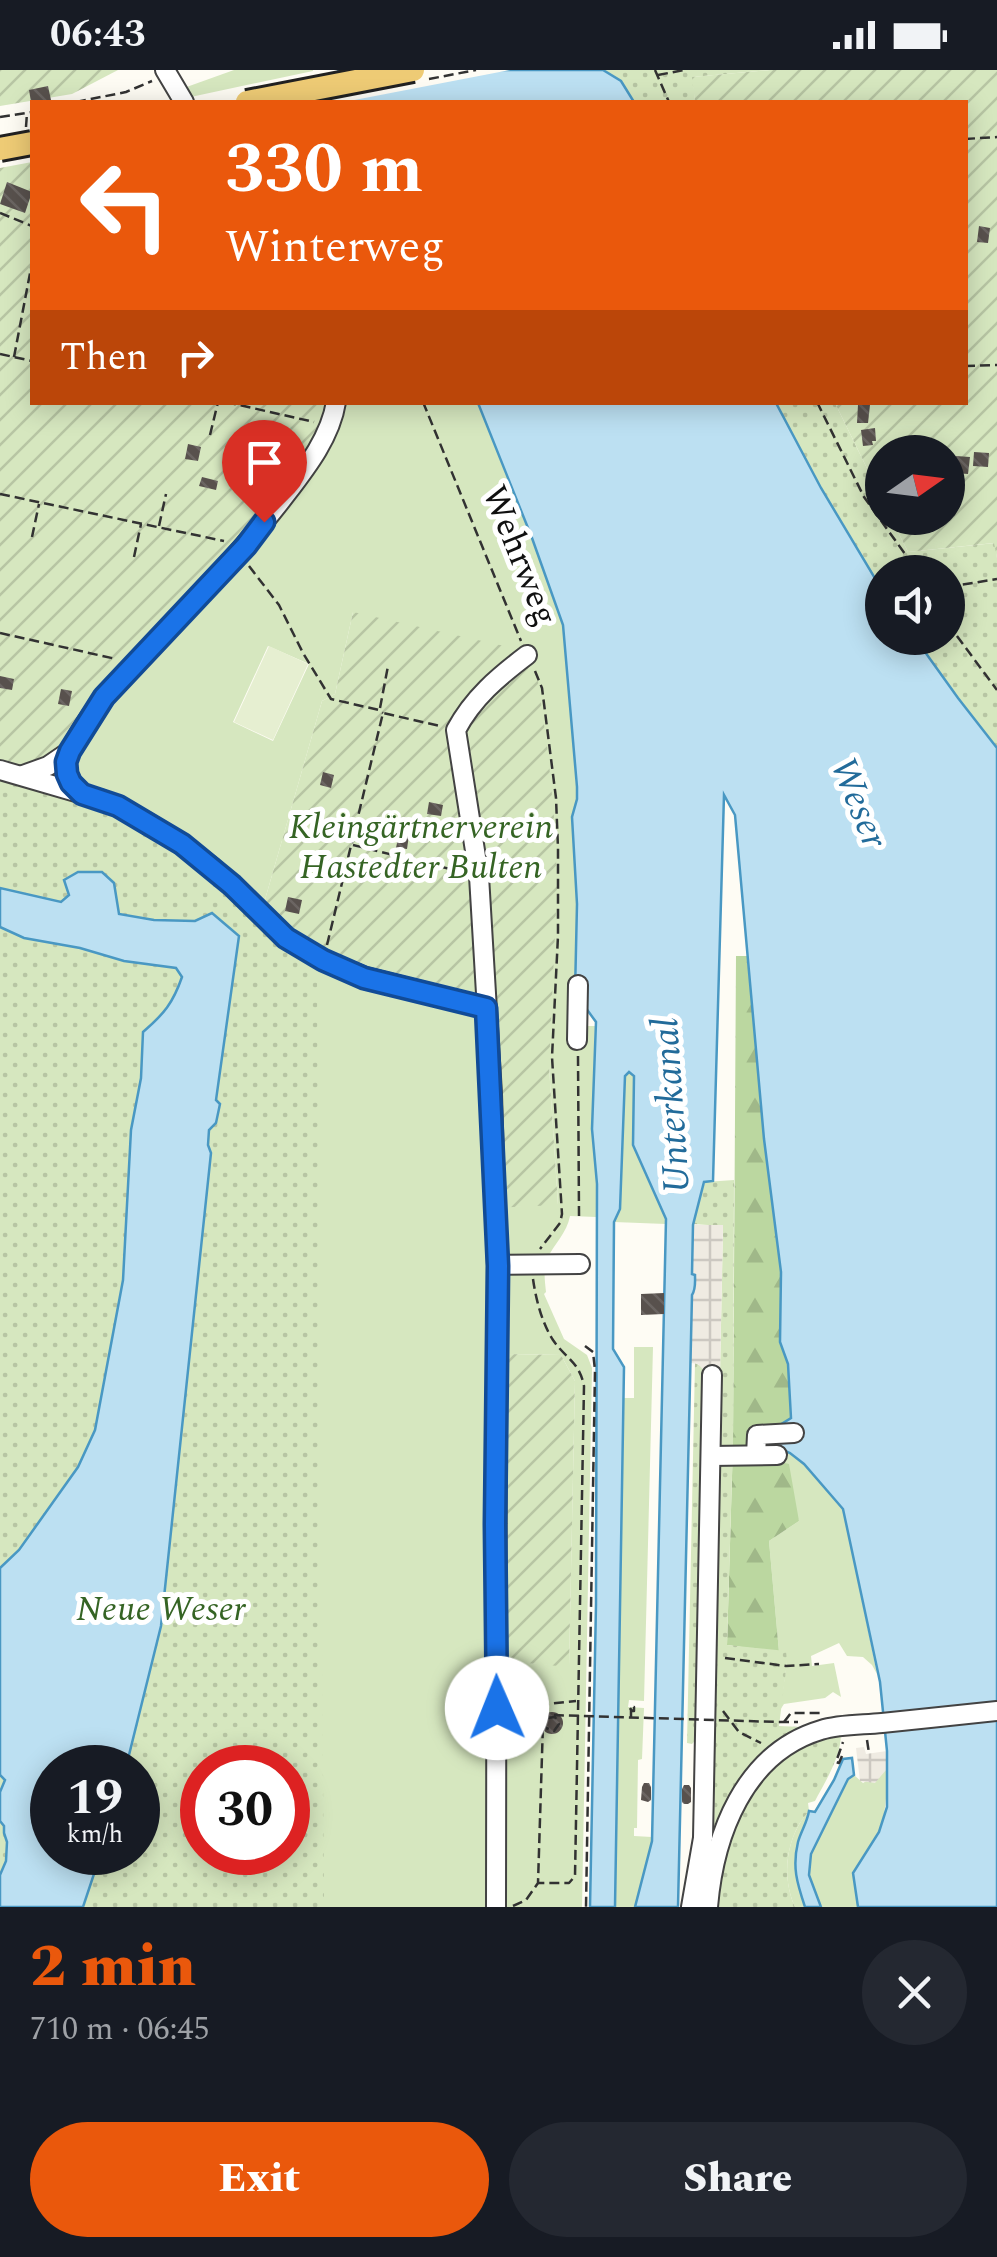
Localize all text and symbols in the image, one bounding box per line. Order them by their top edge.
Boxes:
text: 06:43 [50,6,145,64]
text: 330 m [225,117,423,223]
icon: left [60,140,190,270]
text: Winterweg [225,213,445,282]
text: Then [60,329,148,387]
icon: right [168,330,223,385]
pin [222,420,307,523]
icon: arrive [237,435,292,490]
north arrow [865,435,965,535]
map controls [865,435,965,655]
street label: Wehrweg [467,477,572,634]
button: sound [865,555,965,655]
water label: Weser [814,748,903,858]
park label: Kleingärtnerverein Hastedter Bulten [289,801,553,894]
water label: Unterkanal [637,1016,707,1196]
park label: Neue Weser [76,1583,247,1636]
position arrow [445,1656,549,1760]
speed limit sign: 30 [180,1745,310,1875]
text: 19 [67,1760,123,1836]
text: km/h [67,1816,123,1854]
text: 2 min [30,1921,196,2013]
button: close [862,1940,967,2045]
text: 710 m · 06:45 [30,2005,210,2054]
button: Exit [30,2122,489,2237]
button: Share [509,2122,967,2237]

